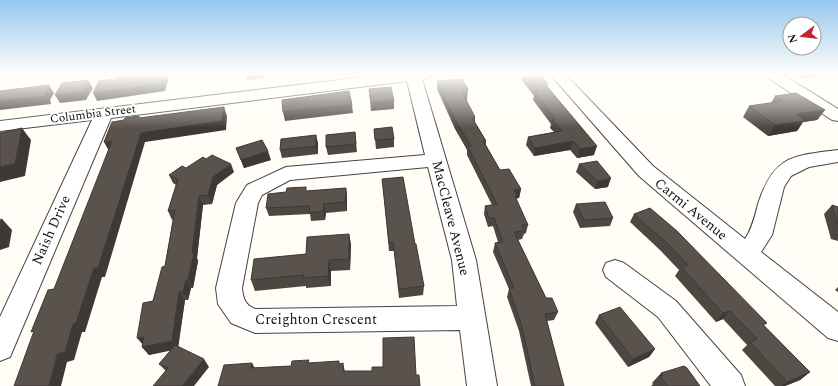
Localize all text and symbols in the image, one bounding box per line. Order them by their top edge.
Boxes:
north arrow [782,16,822,56]
text: N [783,32,802,45]
street label: Columbia Street [49,99,137,129]
street label: MacCleave Avenue [427,158,476,278]
street label: Carmi Avenue [650,173,732,245]
street label: Naish Drive [26,192,76,268]
street label: Creighton Crescent [255,309,377,330]

